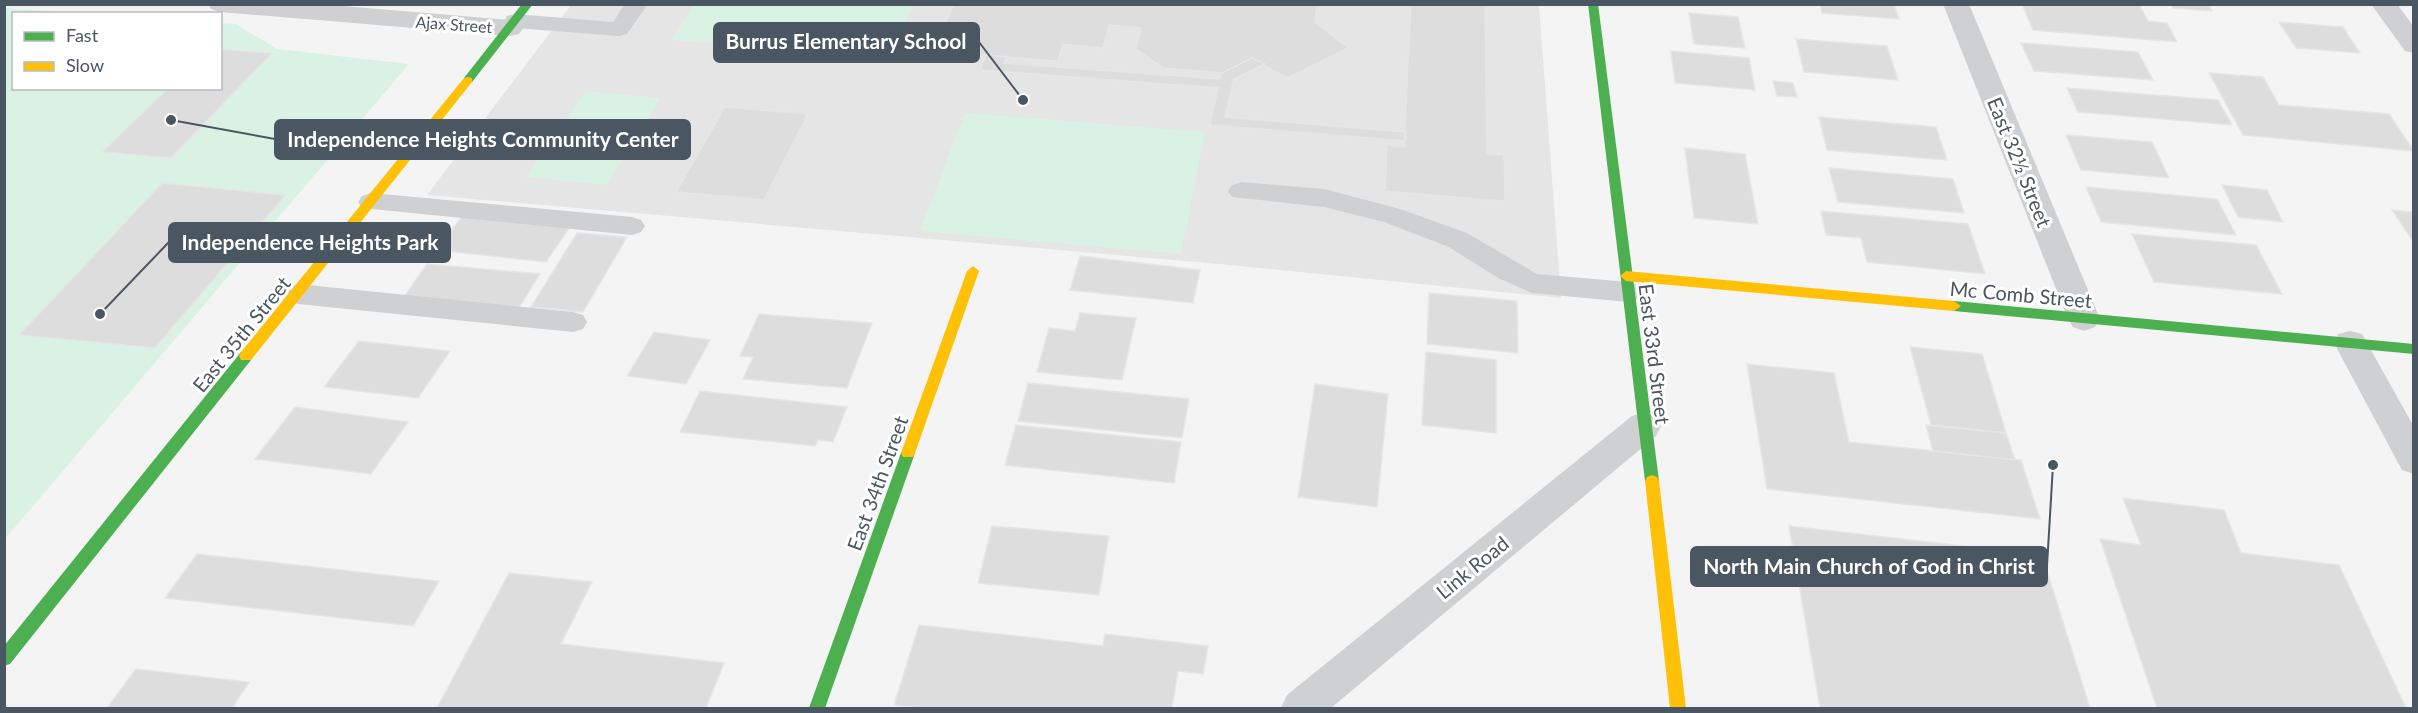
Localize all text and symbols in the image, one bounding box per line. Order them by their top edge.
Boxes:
legend [12,12,222,90]
street label: Ajax Street [415,12,493,36]
callout: Burrus Elementary School [714,23,979,62]
text: Fast [66,24,99,46]
text: Burrus Elementary School [725,28,967,53]
text: Slow [66,54,104,76]
street label: East 32½ Street [1983,94,2057,230]
callout: Independence Heights Community Center [275,120,690,159]
text: Independence Heights Community Center [287,126,679,151]
callout: Independence Heights Park [169,223,450,262]
text: Independence Heights Park [182,229,439,254]
street label: East 35th Street [187,271,295,397]
street label: Mc Comb Street [1949,276,2093,312]
street label: East 33rd Street [1634,282,1676,426]
street label: East 34th Street [842,412,912,554]
street label: Link Road [1431,531,1513,603]
callout: North Main Church of God in Christ [1691,547,2047,586]
text: North Main Church of God in Christ [1703,553,2035,578]

